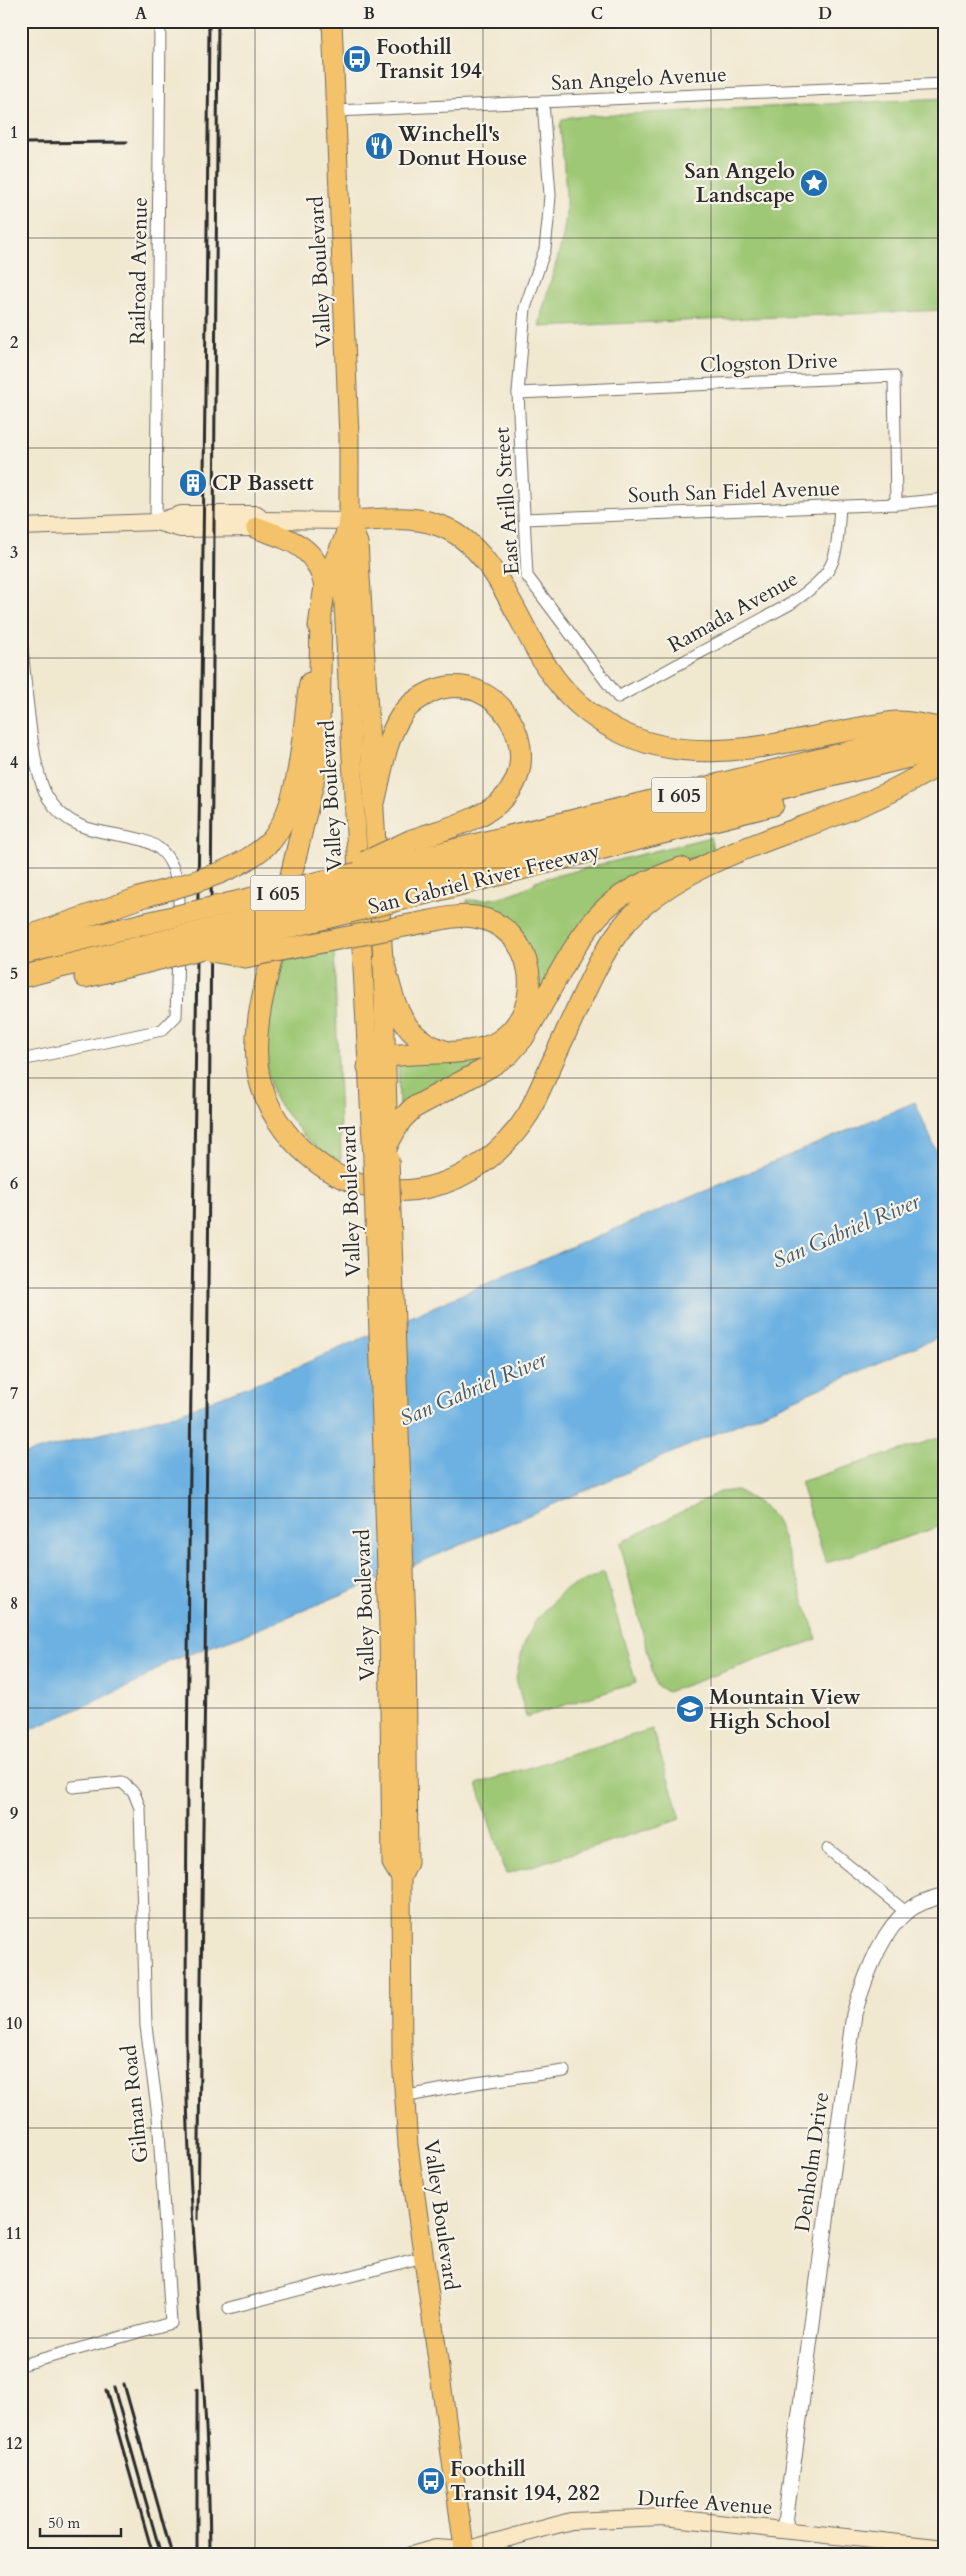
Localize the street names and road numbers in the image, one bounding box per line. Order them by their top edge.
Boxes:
street label: San Angelo Avenue [550,60,728,98]
street label: Valley Boulevard [302,195,338,349]
street label: Railroad Avenue [123,197,155,345]
street label: Clogston Drive [700,346,838,380]
street label: East Arillo Street [487,426,527,576]
street label: South San Fidel Avenue [628,474,840,510]
street label: Ramada Avenue [663,564,803,660]
street label: Valley Boulevard [313,719,349,873]
road number: I 605 [652,778,706,812]
street label: San Gabriel River Freeway [365,836,603,922]
road number: I 605 [250,876,306,910]
street label: Valley Boulevard [334,1125,368,1277]
street label: Valley Boulevard [348,1529,382,1681]
street label: Gilman Road [114,2044,156,2164]
street label: Denholm Drive [788,2090,836,2234]
street label: Valley Boulevard [416,2138,466,2292]
street label: Durfee Avenue [636,2484,774,2522]

